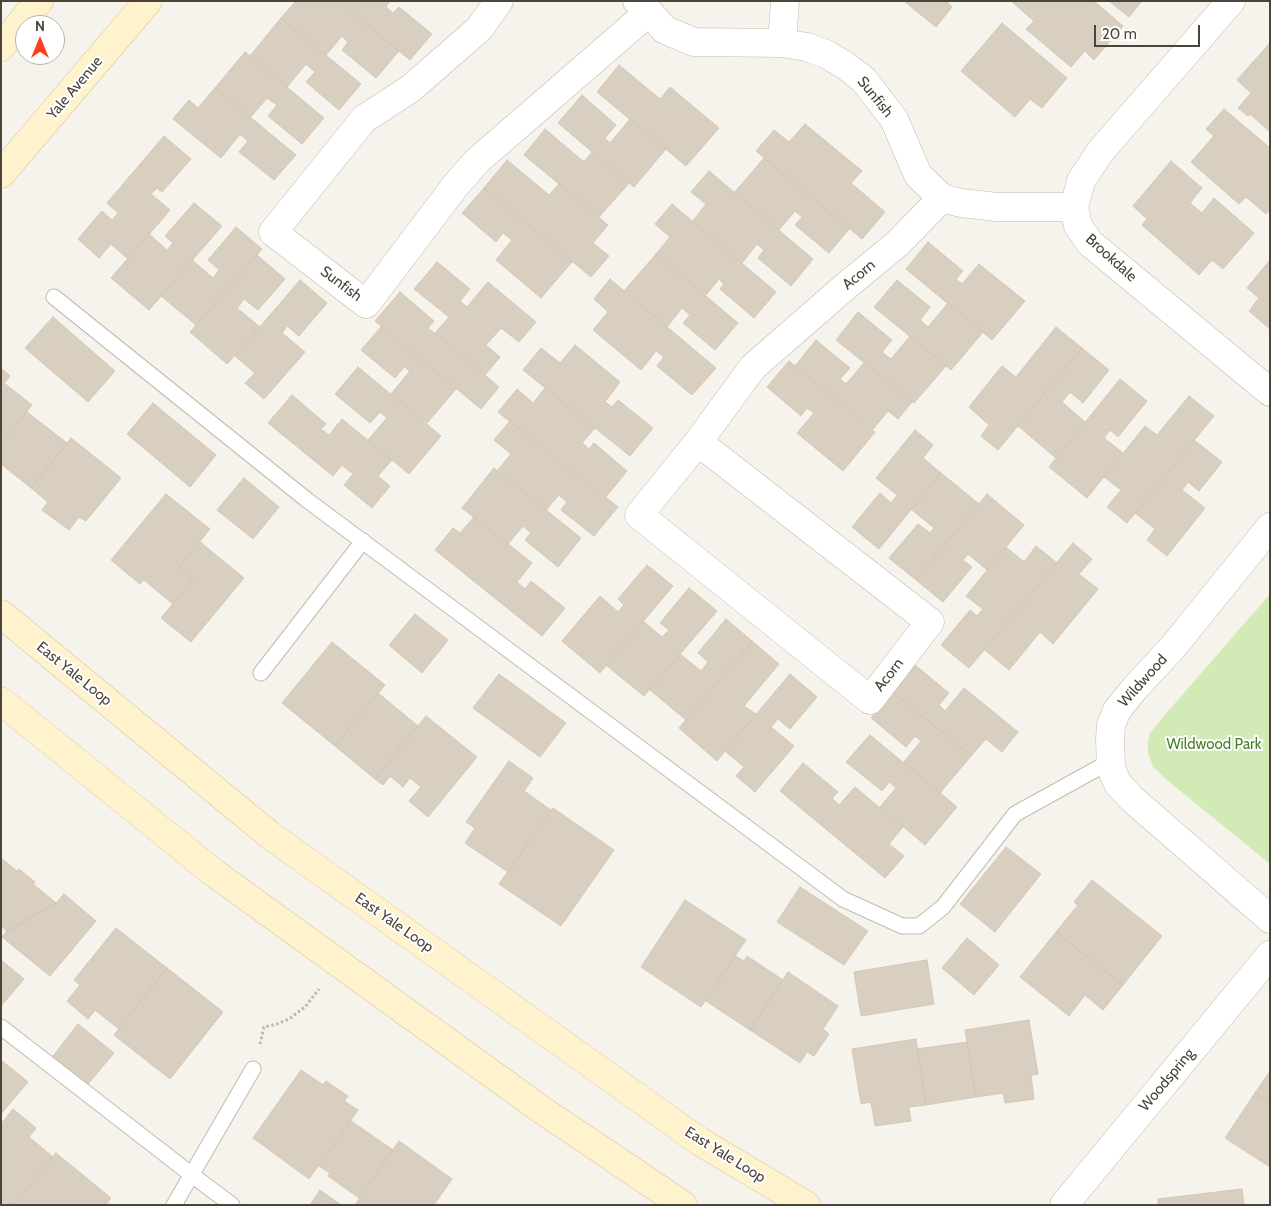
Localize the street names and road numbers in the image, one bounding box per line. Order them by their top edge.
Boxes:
street label: Yale Avenue [43,53,107,123]
street label: Sunfish [853,73,897,121]
street label: Brookdale [1082,230,1140,286]
street label: Acorn [839,256,879,294]
street label: Sunfish [317,263,365,305]
street label: East Yale Loop [33,638,115,710]
street label: Wildwood [1115,651,1171,711]
street label: Acorn [870,655,908,695]
street label: East Yale Loop [351,889,437,957]
street label: Woodspring [1135,1045,1199,1115]
street label: East Yale Loop [681,1123,769,1187]

